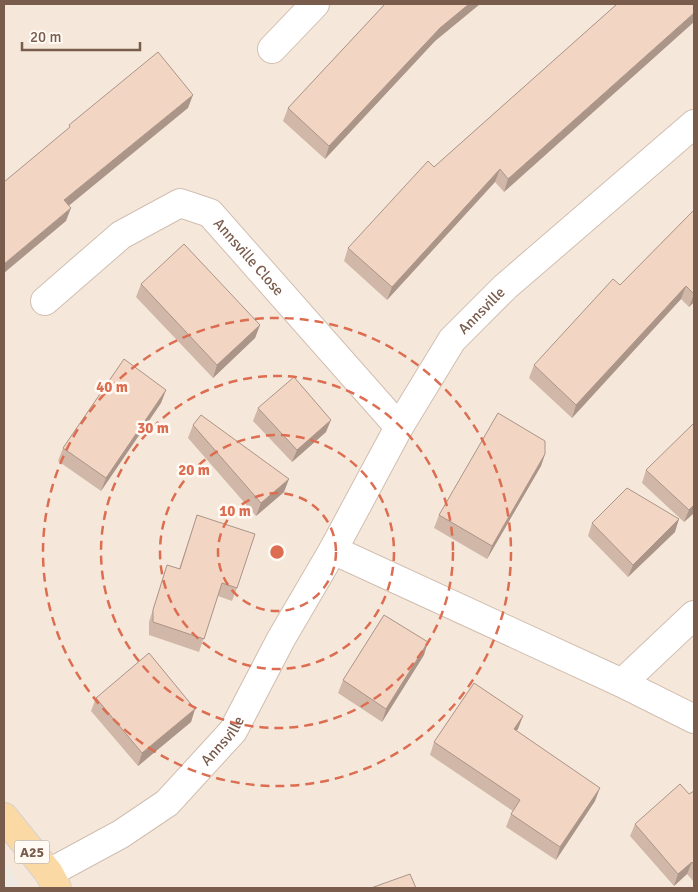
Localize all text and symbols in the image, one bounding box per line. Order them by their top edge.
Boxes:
scale bar [22,20,140,52]
text: 20 m [30,28,61,46]
street label: Annsville Close [210,214,288,299]
street label: Annsville [454,283,509,338]
text: 40 m [96,378,128,396]
text: 30 m [137,419,169,437]
text: 20 m [178,461,210,479]
text: 10 m [219,502,251,520]
centre of rings [268,543,286,561]
street label: Annsville [197,713,248,769]
road number: A25 [15,840,50,864]

